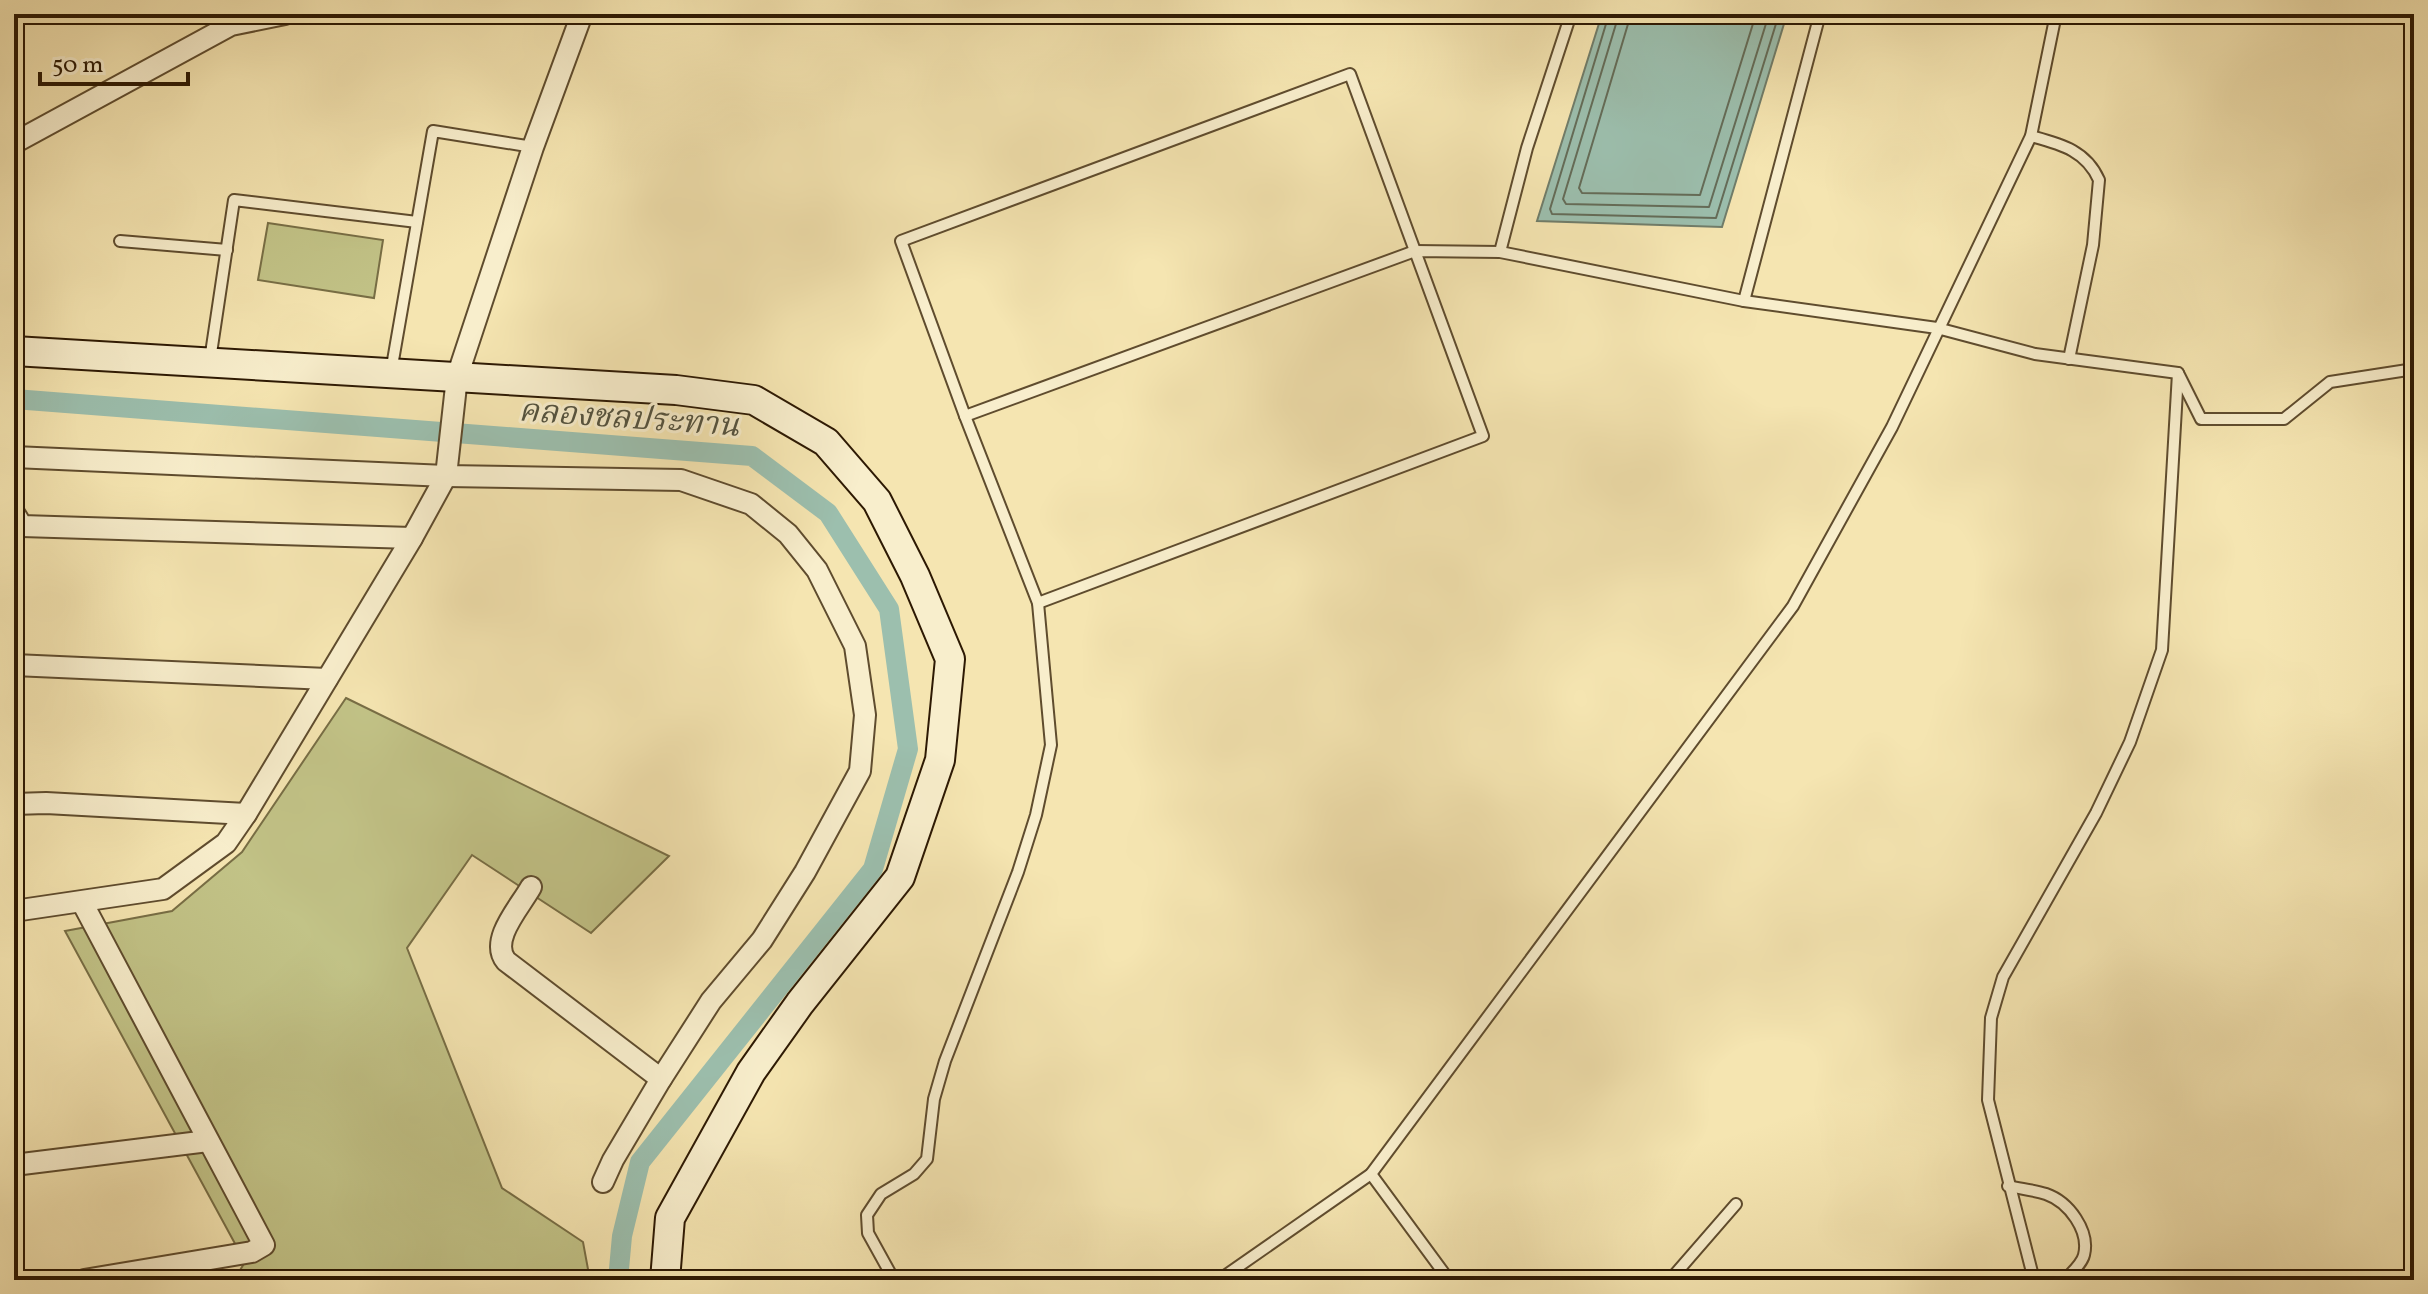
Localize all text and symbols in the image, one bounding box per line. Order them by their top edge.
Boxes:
scale bar [40,36,188,86]
text: 50 m [52,49,104,83]
water label: คลองชลประทาน [517,390,741,450]

